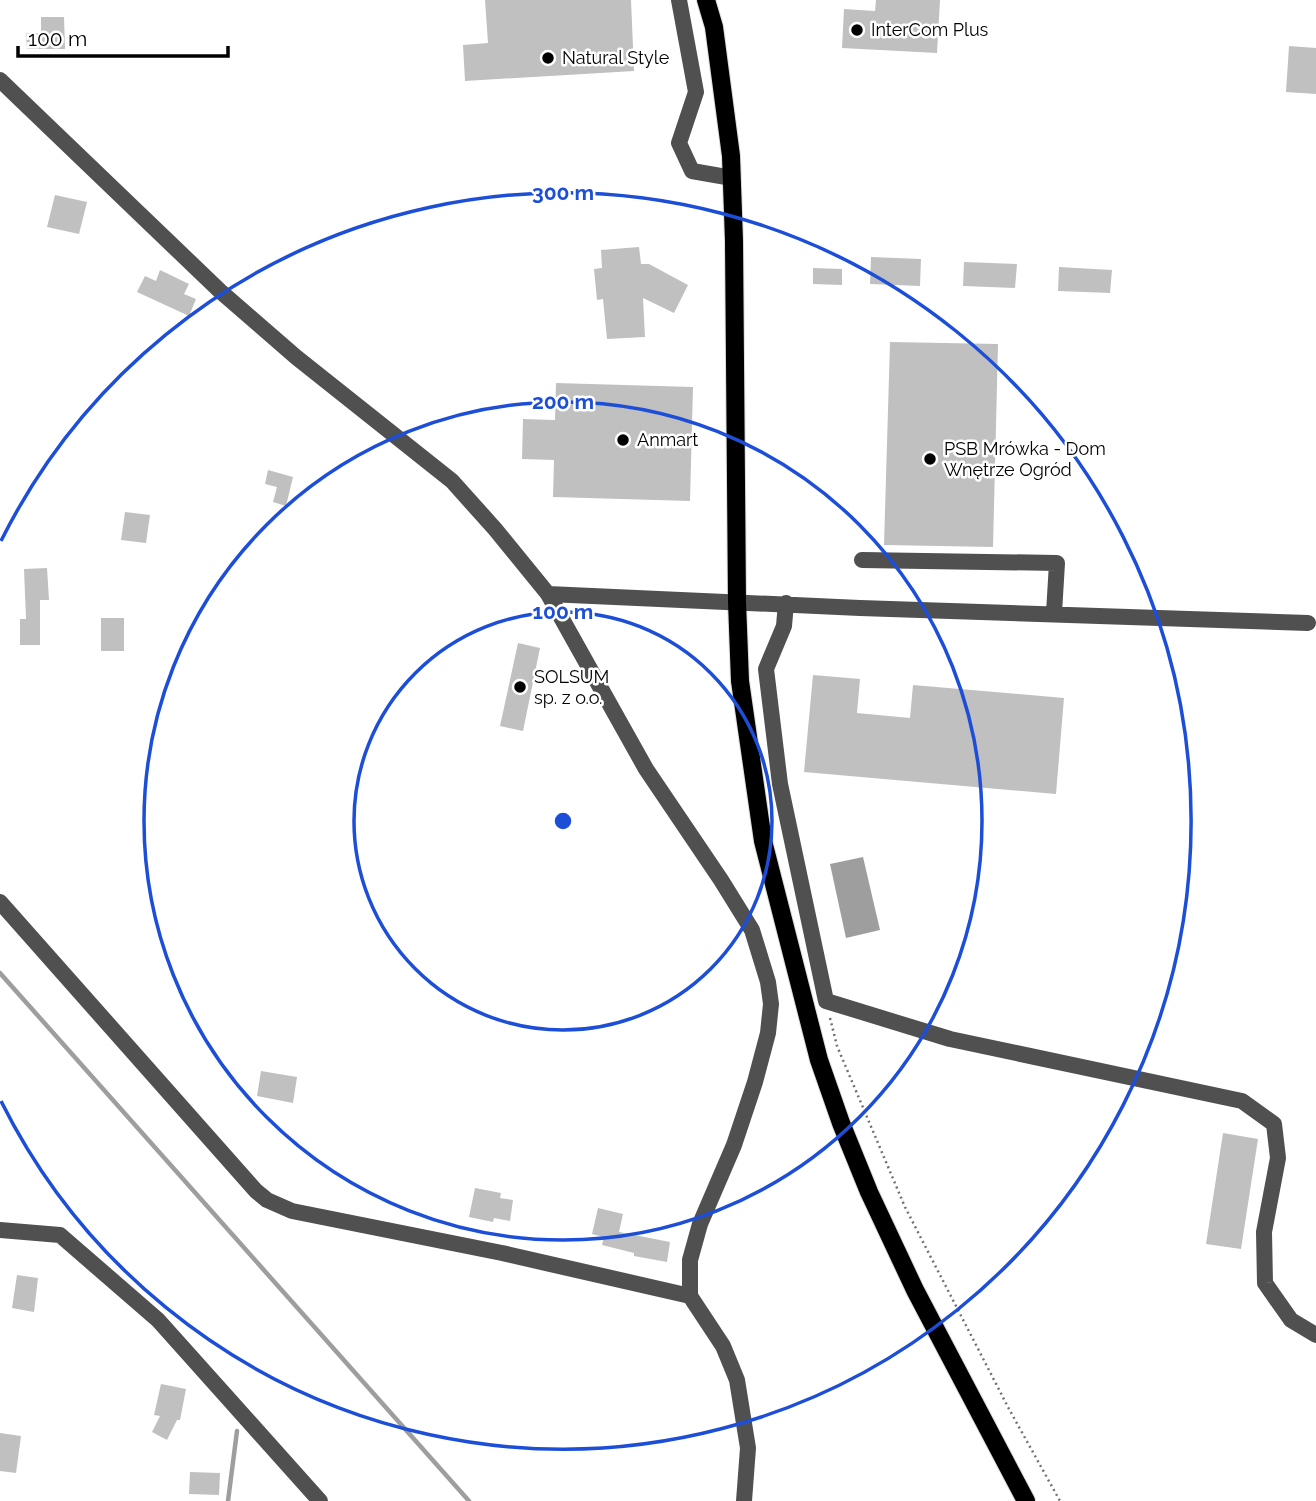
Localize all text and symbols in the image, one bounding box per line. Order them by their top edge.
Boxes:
scale bar [18,14,228,58]
place label: InterCom Plus [871,19,989,40]
marker: InterCom Plus [849,22,865,38]
text: 100 m [28,26,87,51]
place label: Natural Style [562,47,670,68]
marker: Natural Style [540,50,556,66]
text: 300 m [532,180,594,205]
text: 200 m [532,389,594,414]
place label: Anmart [637,429,698,450]
marker: Anmart [615,432,631,448]
place label: PSB Mrówka - Dom Wnętrze Ogród [944,438,1106,480]
marker: PSB Mrówka - Dom Wnętrze Ogród [922,451,938,467]
text: 100 m [533,599,593,624]
place label: SOLSUM sp. z o.o. [534,666,609,708]
marker: SOLSUM sp. z o.o. [512,679,528,695]
centre of rings [551,809,575,833]

